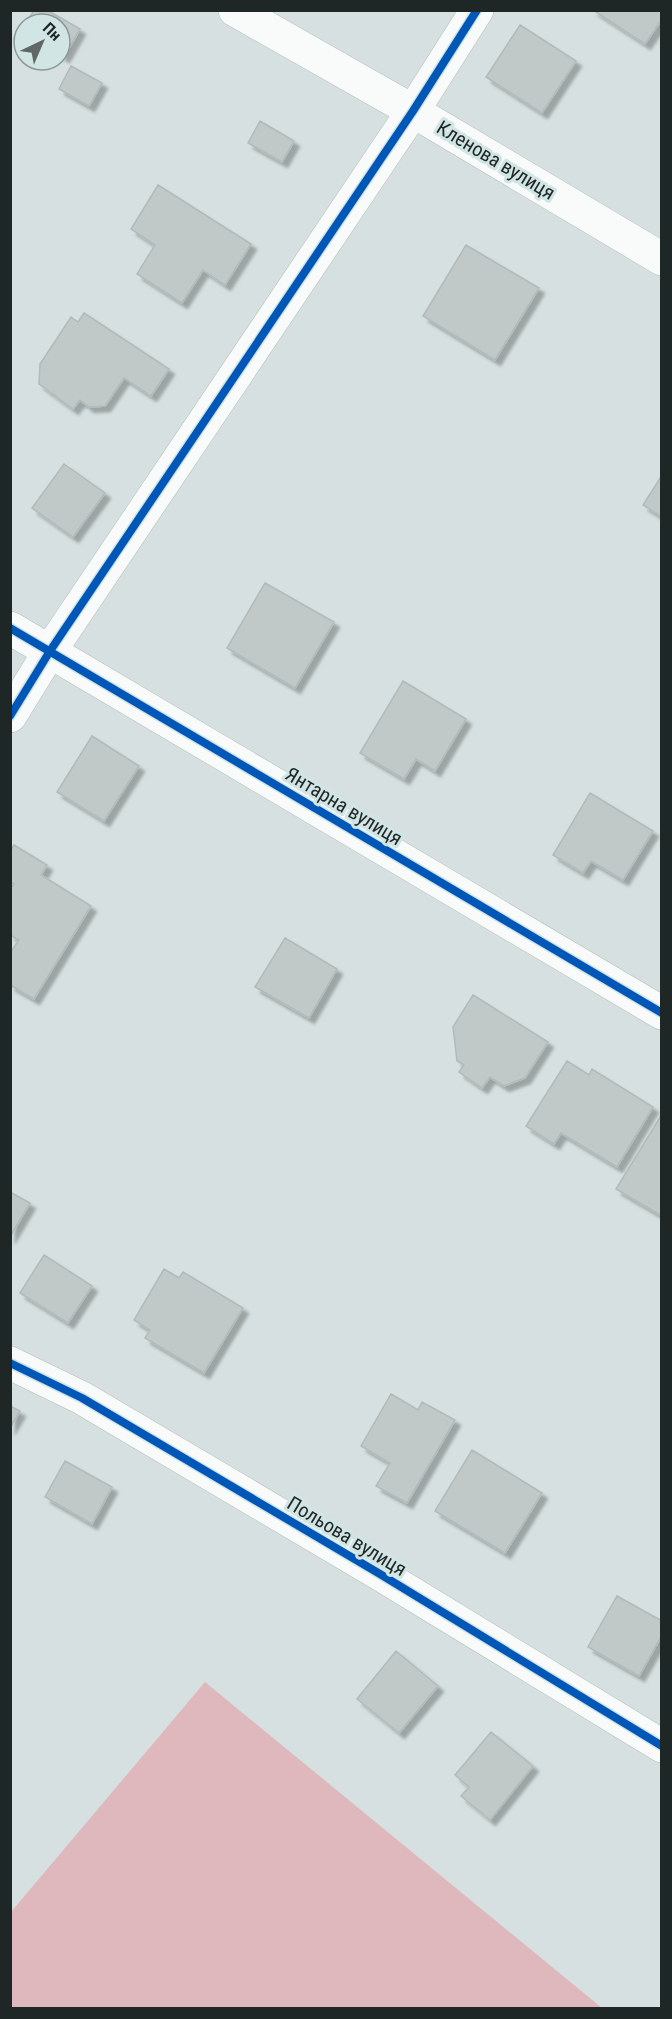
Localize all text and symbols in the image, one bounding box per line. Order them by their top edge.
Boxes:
north arrow [12,12,72,72]
text: Пн [39,19,65,45]
street label: Кленова вулиця [432,115,560,205]
street label: Янтарна вулиця [281,762,407,850]
street label: Польова вулиця [283,1491,411,1581]

